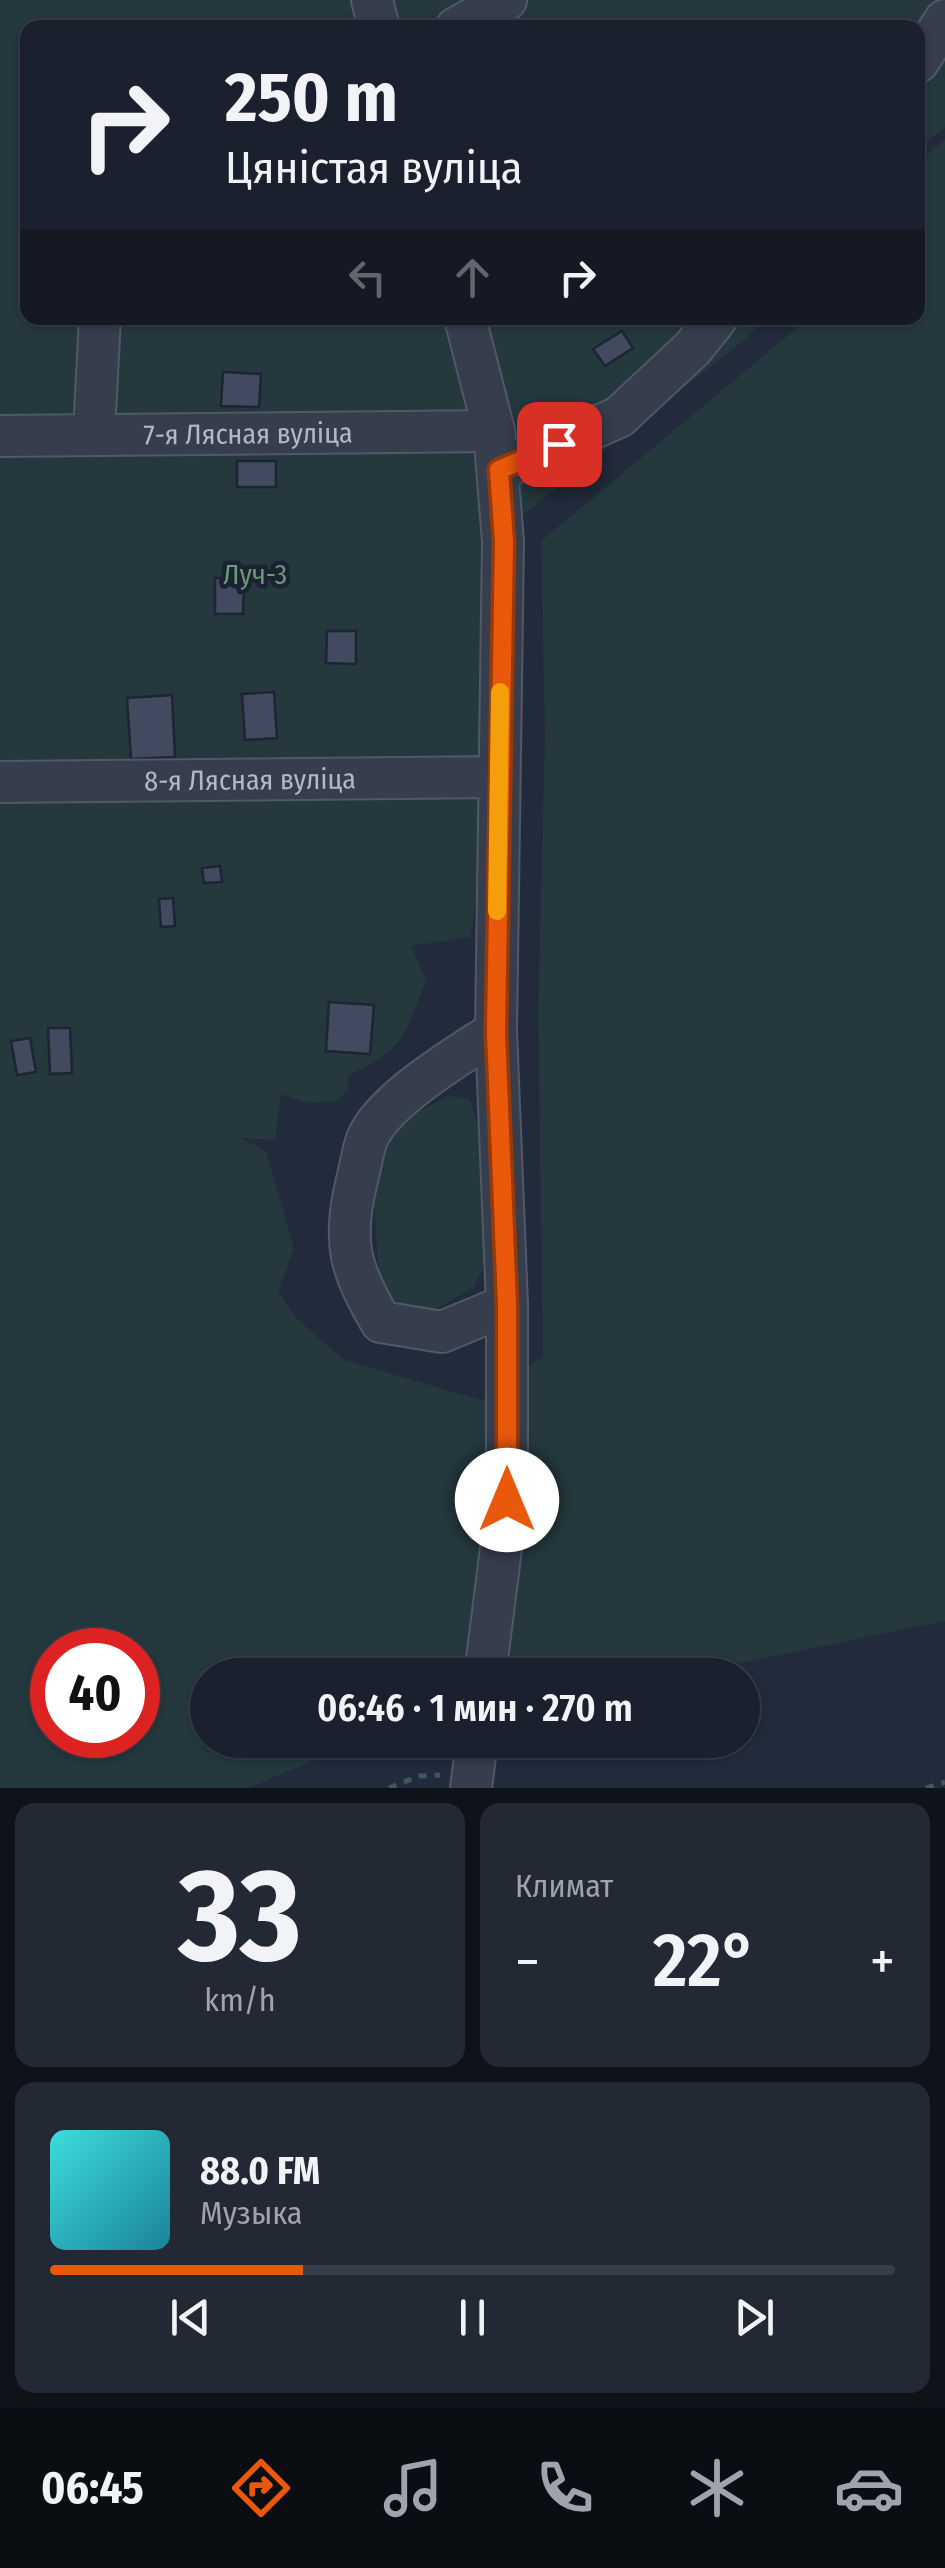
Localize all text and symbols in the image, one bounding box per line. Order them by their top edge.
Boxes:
text: 250 m [225,56,398,140]
icon: right [60,60,190,190]
text: Цяністая вуліца [225,141,523,195]
icon: left [340,250,395,305]
icon: ahead [445,250,500,305]
icon: right [550,250,605,305]
pin [517,402,602,487]
street label: 7-я Лясная вуліца [143,416,353,451]
icon: arrive [532,417,587,472]
park label: Луч-3 [223,558,287,591]
street label: 8-я Лясная вуліца [144,762,356,797]
position arrow [455,1448,559,1552]
speed limit sign: 40 [30,1628,160,1758]
text: 06:46 · 1 мин · 270 m [317,1685,633,1731]
text: 33 [179,1838,301,1994]
text: Климат [515,1867,613,1905]
text: 22° [653,1916,757,2006]
text: − [515,1929,540,1995]
text: + [870,1929,895,1995]
text: km/h [204,1981,276,2019]
text: 88.0 FM [200,2148,320,2194]
text: Музыка [200,2194,303,2232]
icon: previous [163,2290,218,2345]
icon: pause [445,2290,500,2345]
icon: next [727,2290,782,2345]
icon: directions [226,2453,296,2523]
icon: music [378,2453,448,2523]
icon: phone [530,2453,600,2523]
icon: climate [682,2453,752,2523]
icon: car [834,2453,904,2523]
text: 06:45 [41,2461,144,2515]

